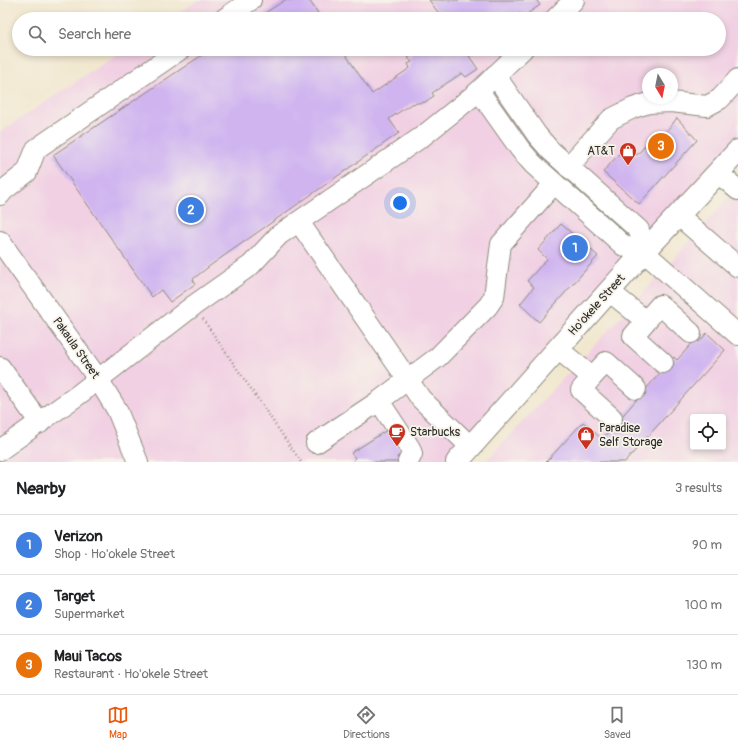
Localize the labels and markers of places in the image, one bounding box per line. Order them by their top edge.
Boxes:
pin: 3 [648,131,674,161]
shop icon: AT&T [618,141,638,166]
place label: AT&T [587,144,615,159]
pin: 2 [178,195,204,225]
pin: 1 [562,233,588,263]
place label: Paradise Self Storage [599,421,662,450]
cafe icon: Starbucks [387,422,407,447]
place label: Starbucks [410,425,461,440]
shop icon: Paradise Self Storage [576,425,596,450]

